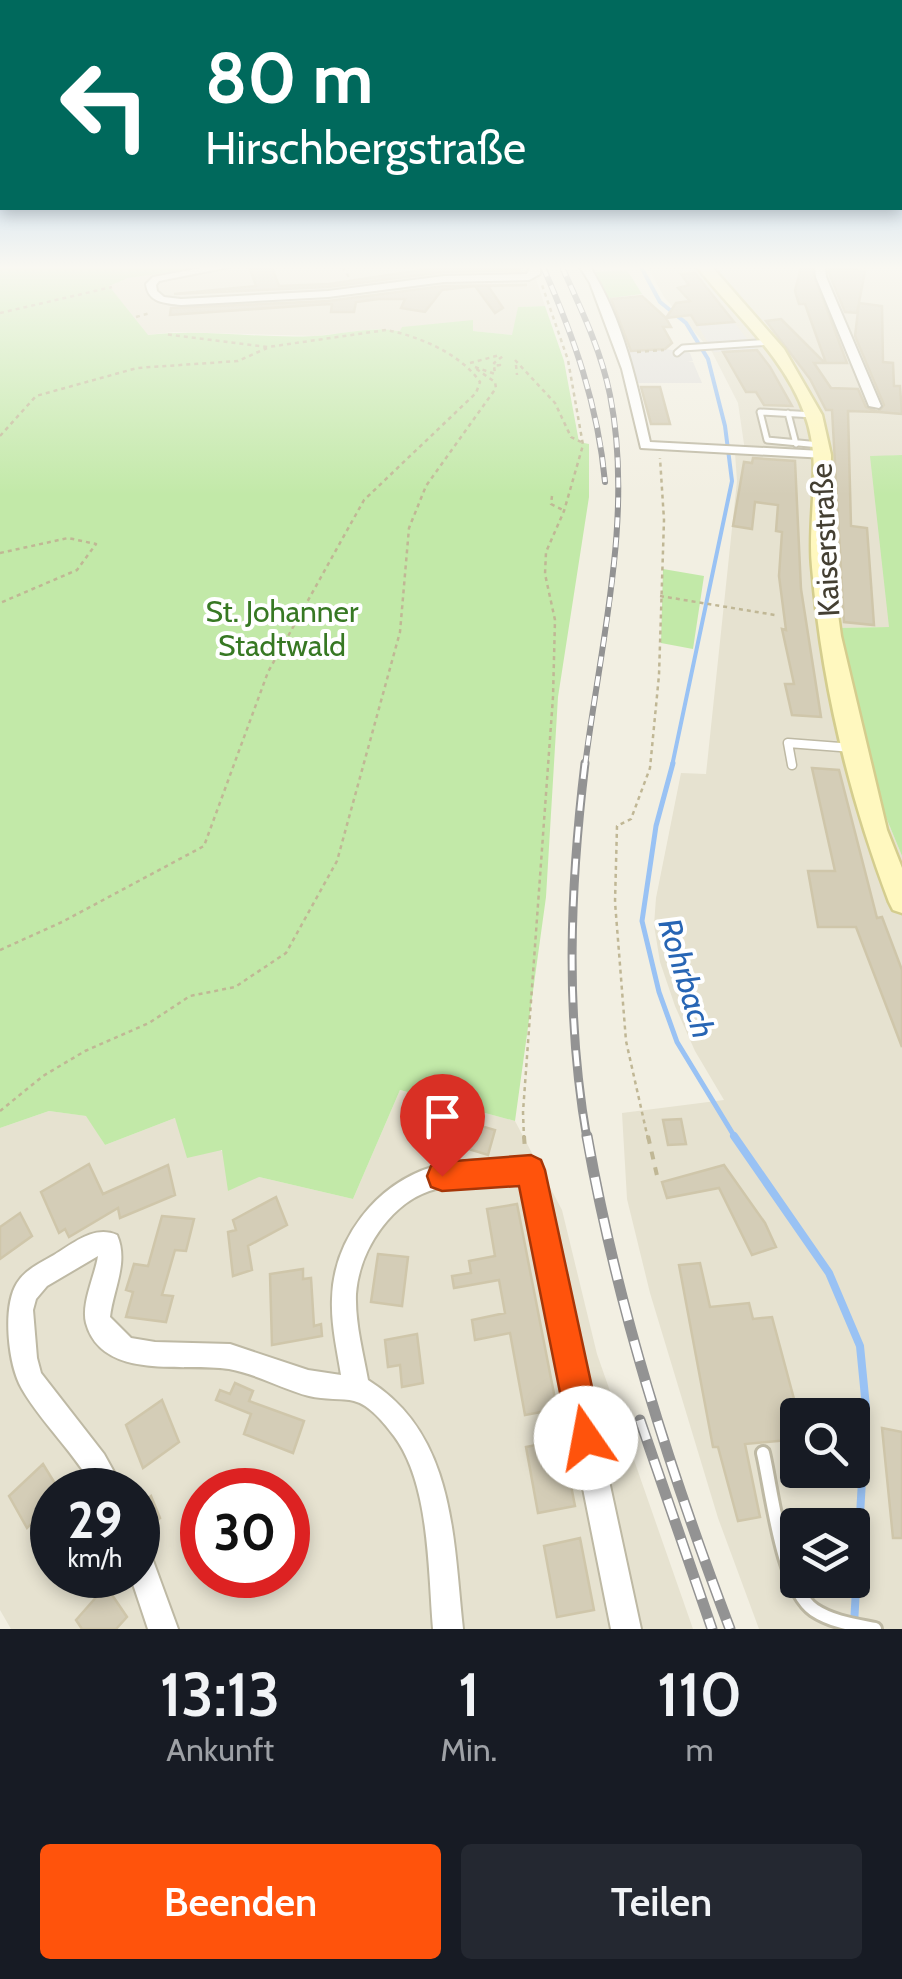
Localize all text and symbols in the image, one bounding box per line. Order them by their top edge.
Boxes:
text: 80 m [205,35,373,121]
icon: left [40,40,170,170]
text: Hirschbergstraße [205,121,526,175]
street label: Kaiserstraße [803,462,847,618]
park label: St. Johanner Stadtwald [206,593,359,664]
water label: Rohrbach [650,913,724,1043]
pin [400,1074,485,1177]
icon: arrive [415,1089,470,1144]
position arrow [534,1386,638,1490]
map controls [780,1398,870,1598]
button: search [780,1398,870,1488]
speed limit sign: 30 [180,1468,310,1598]
text: 29 [68,1490,122,1551]
button: layers [780,1508,870,1598]
text: km/h [68,1543,122,1573]
text: 13:13 [160,1658,280,1731]
text: 1 [458,1658,479,1731]
text: 110 [657,1658,742,1731]
text: Ankunft [166,1730,274,1769]
text: Min. [440,1730,497,1769]
text: m [686,1730,714,1769]
button: Beenden [40,1844,441,1959]
button: Teilen [461,1844,862,1959]

